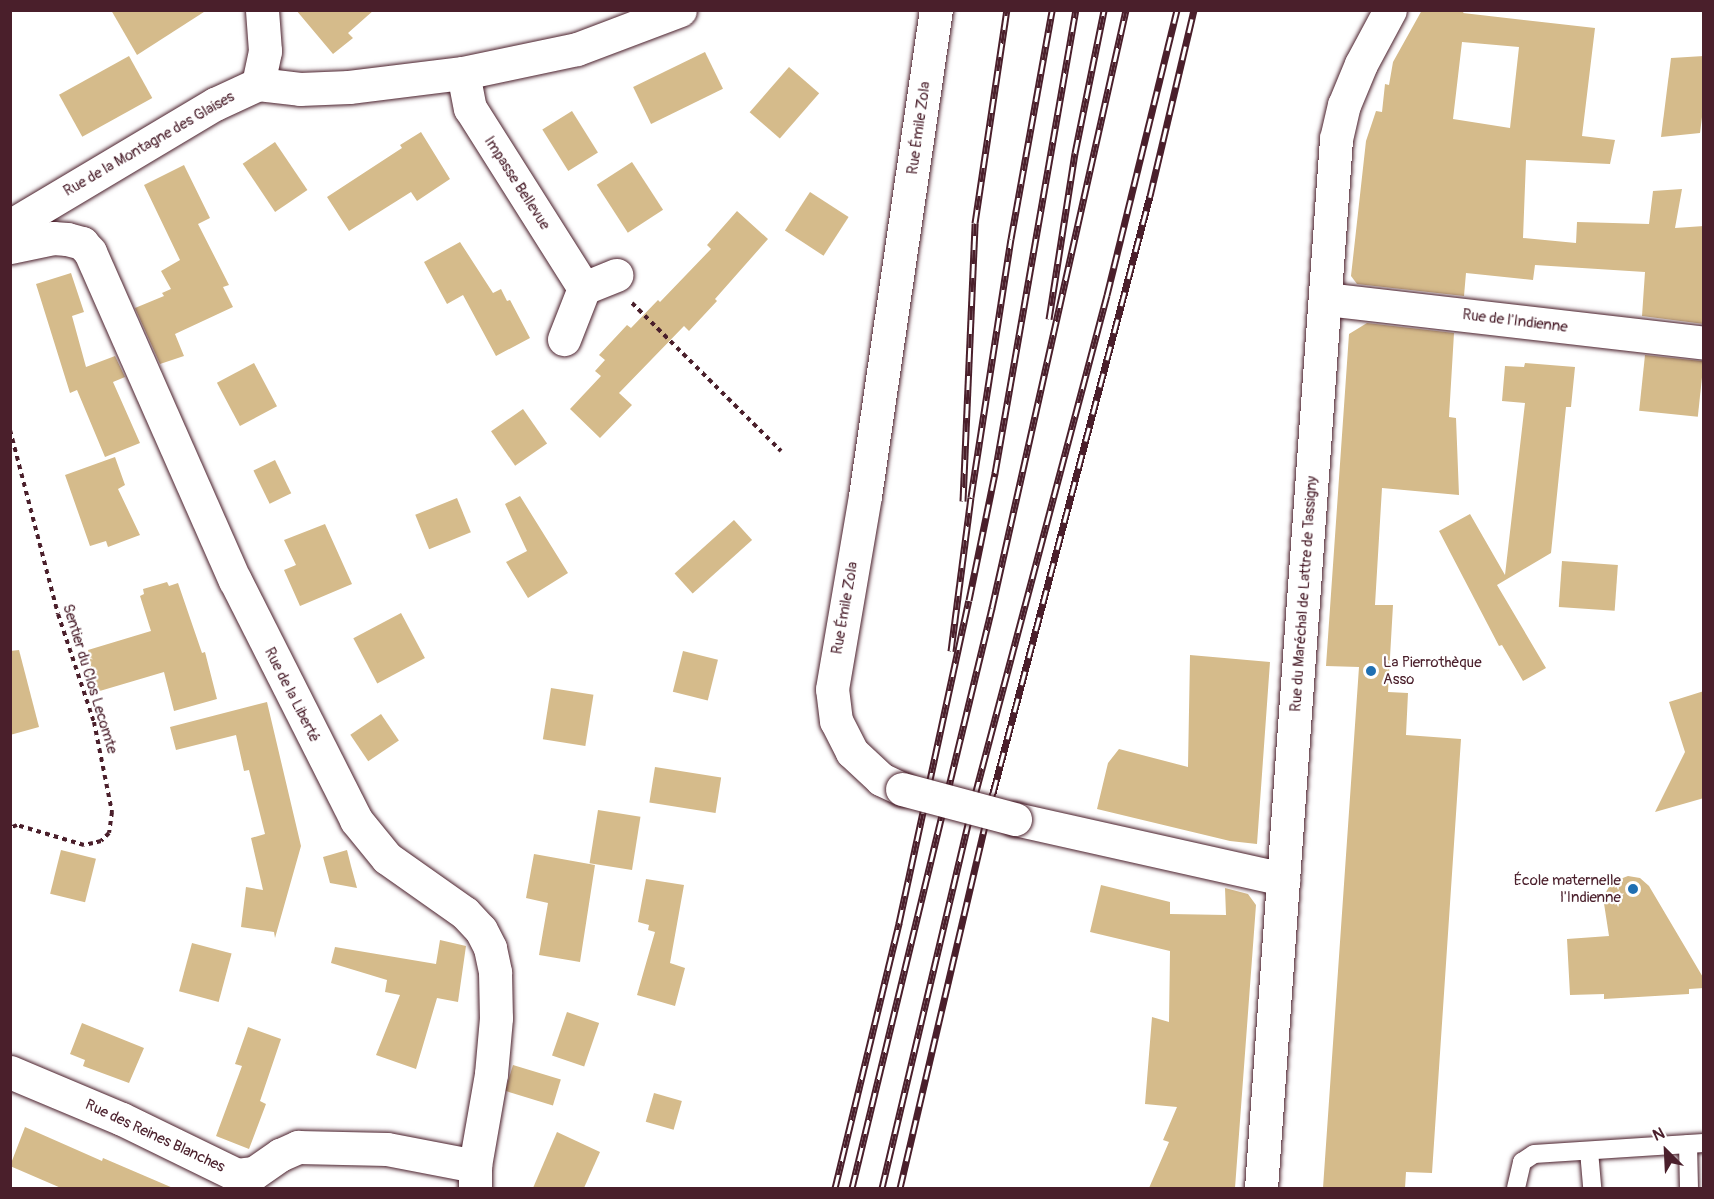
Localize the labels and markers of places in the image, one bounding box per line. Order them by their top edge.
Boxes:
place label: La Pierrothèque Asso [1383,653,1482,688]
marker: La Pierrothèque Asso [1364,664,1378,678]
place label: École maternelle l'Indienne [1514,871,1621,906]
marker: École maternelle l'Indienne [1626,882,1640,896]

